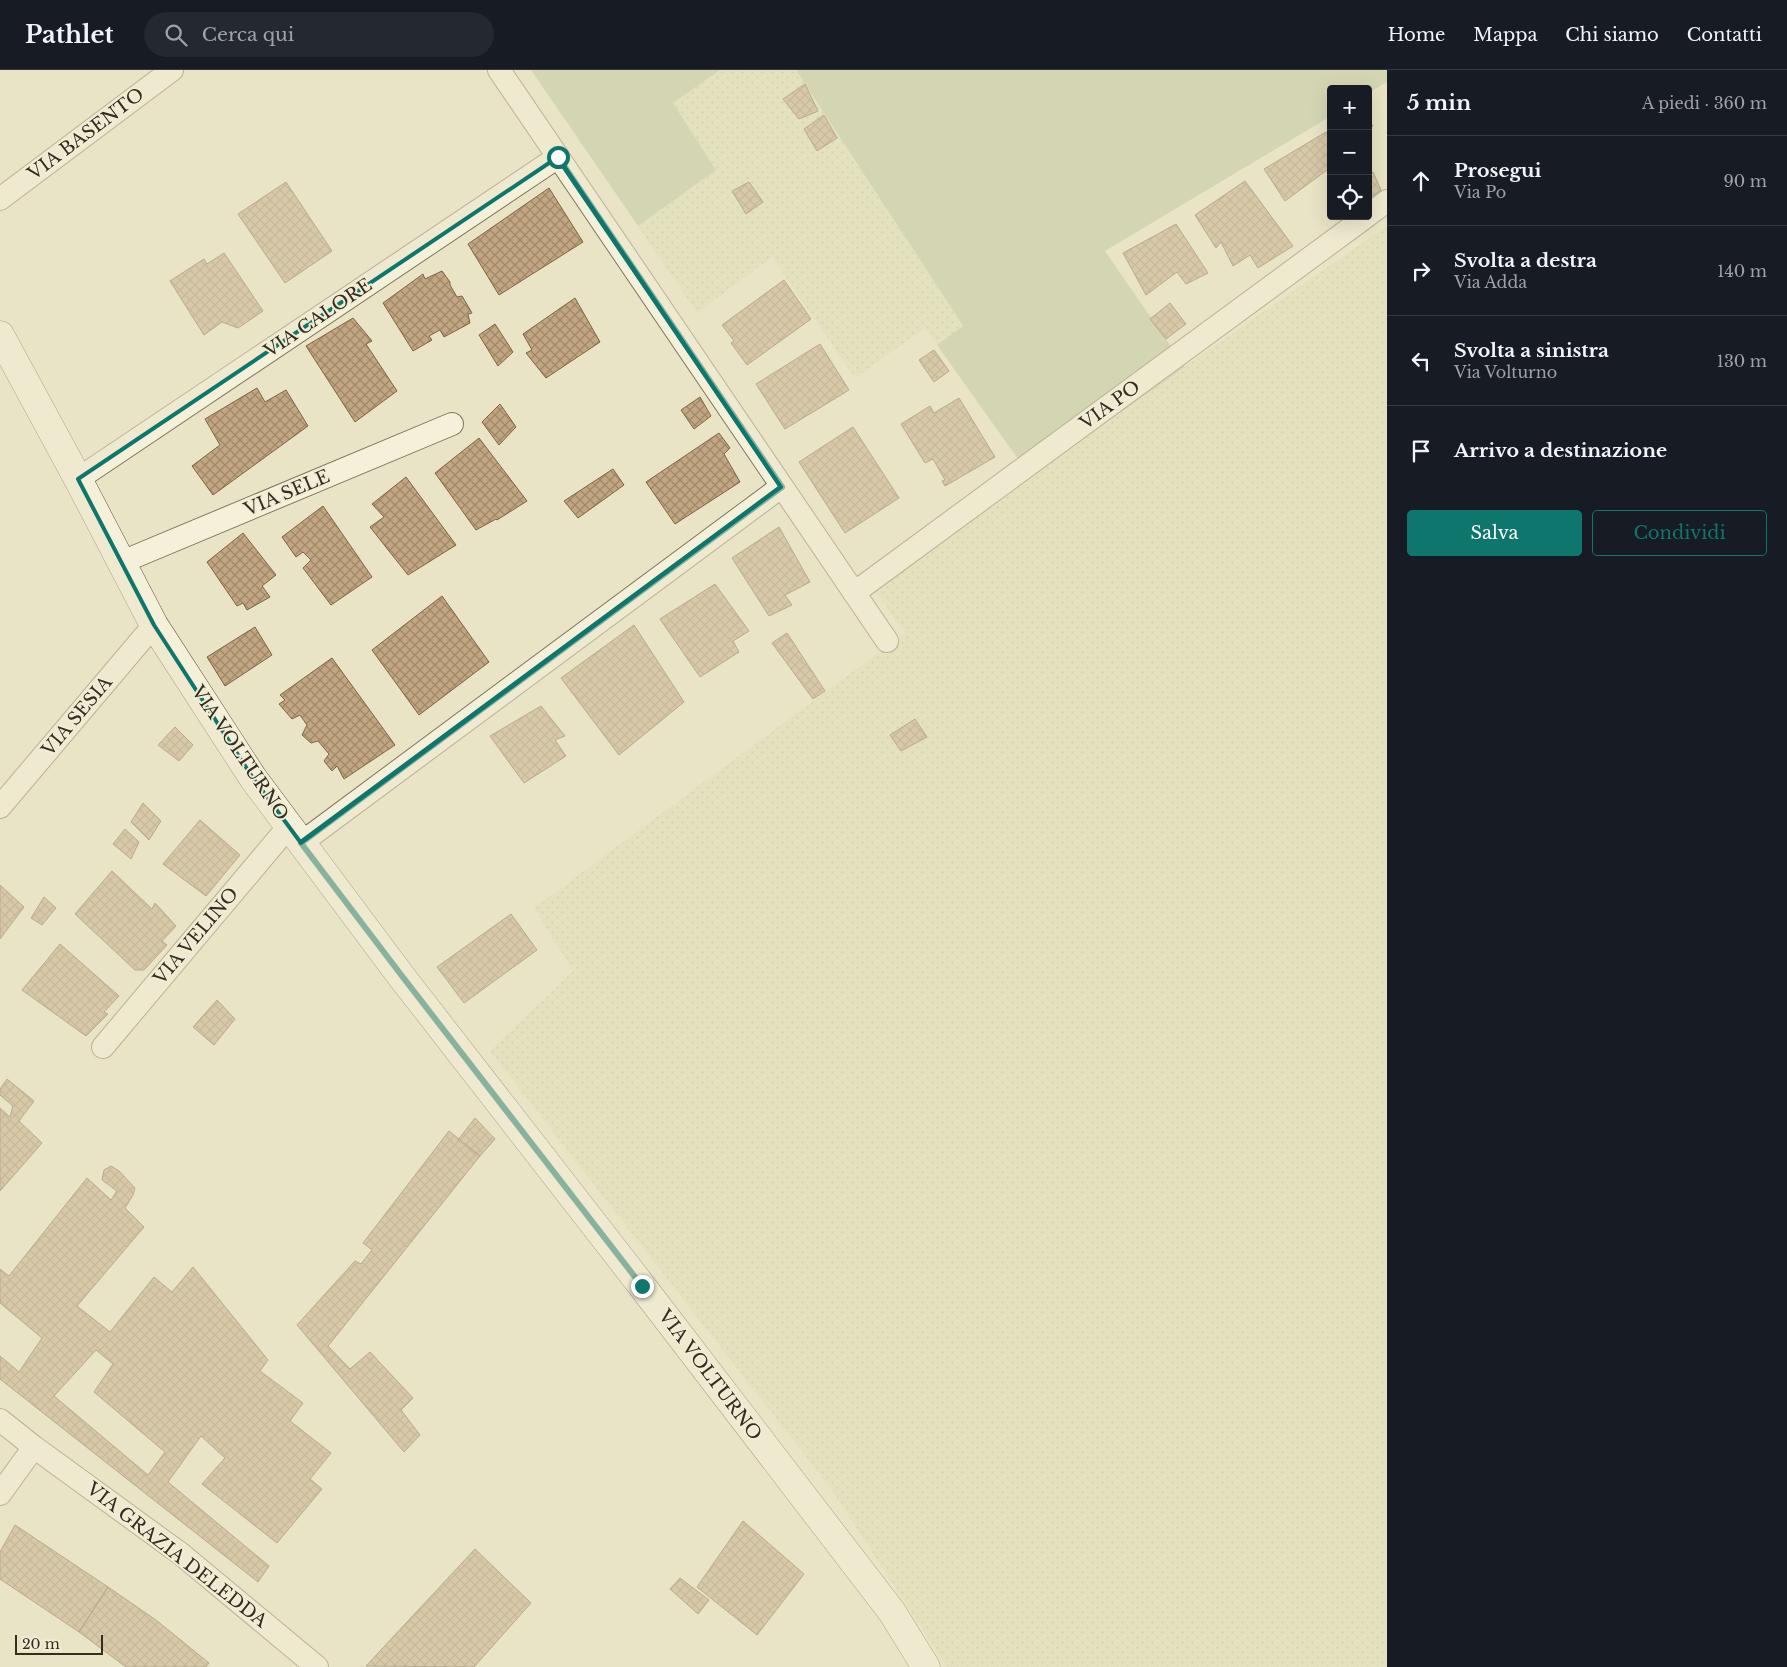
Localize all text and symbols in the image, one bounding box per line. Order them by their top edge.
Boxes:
search box [144,12,494,57]
text: Pathlet [25,20,114,49]
icon: search [162,21,190,49]
text: Cerca qui [202,23,294,46]
text: Home [1388,24,1445,46]
text: Mappa [1473,24,1537,46]
text: Chi siamo [1565,24,1659,46]
text: Contatti [1687,24,1762,46]
street label: VIA BASENTO [23,83,148,185]
map controls [1327,85,1372,220]
button: + [1327,85,1372,130]
text: 5 min [1407,90,1471,116]
text: A piedi · 360 m [1642,93,1767,113]
button: − [1327,130,1372,175]
route start [547,146,570,169]
text: Prosegui [1454,159,1541,182]
icon: ahead [1407,167,1435,195]
text: 90 m [1724,171,1767,191]
button: locate [1327,175,1372,220]
text: Via Po [1454,182,1506,202]
text: Svolta a destra [1454,249,1597,272]
icon: right [1407,257,1435,285]
text: 140 m [1717,261,1767,281]
text: Via Adda [1454,272,1527,292]
street label: VIA CALORE [259,274,376,363]
text: Svolta a sinistra [1454,339,1609,362]
icon: left [1407,347,1435,375]
text: 130 m [1717,351,1767,371]
text: Via Volturno [1454,362,1557,382]
street label: VIA PO [1075,376,1145,435]
icon: arrive [1407,437,1435,465]
text: Arrivo a destinazione [1454,439,1667,462]
street label: VIA SELE [240,465,333,521]
button: Salva [1407,510,1582,556]
button: Condividi [1592,510,1767,556]
street label: VIA SESIA [37,671,117,761]
street label: VIA VOLTURNO [186,681,293,825]
street label: VIA VELINO [148,883,243,990]
route end [631,1275,654,1298]
street label: VIA VOLTURNO [653,1305,766,1445]
street label: VIA GRAZIA DELEDDA [82,1477,273,1633]
scale bar [15,1632,102,1655]
text: 20 m [22,1635,60,1653]

